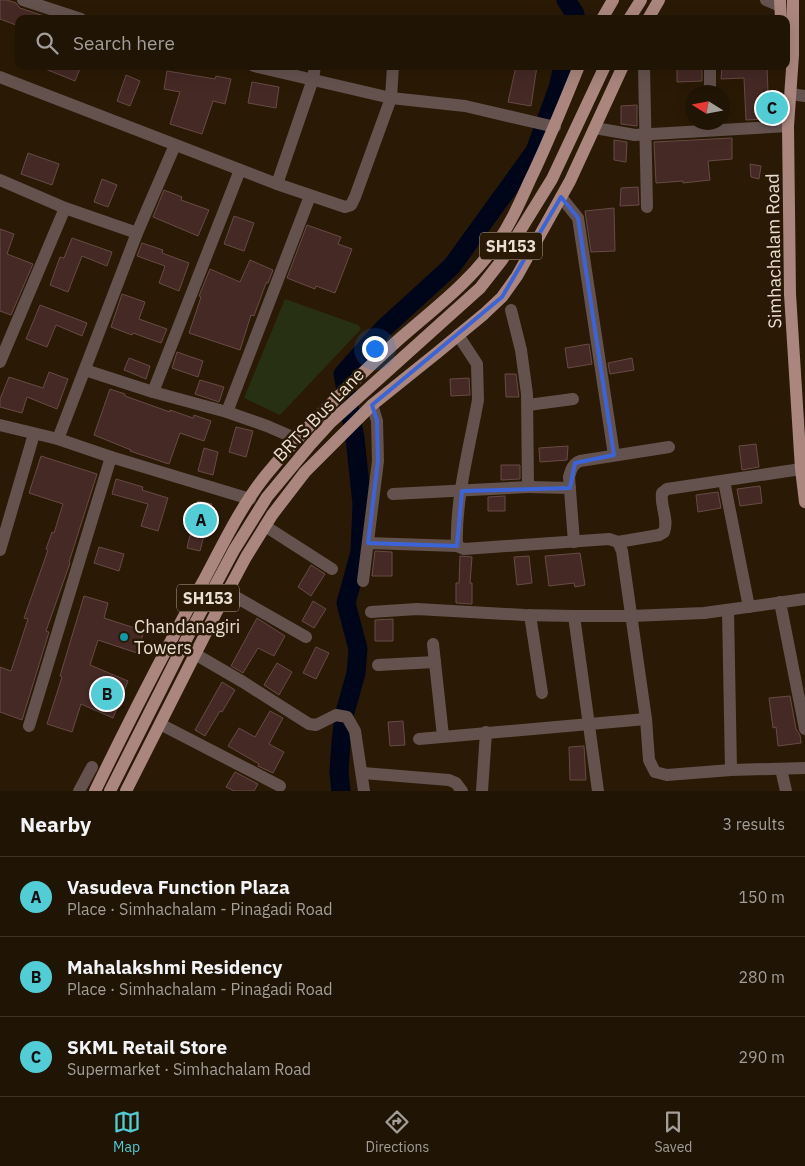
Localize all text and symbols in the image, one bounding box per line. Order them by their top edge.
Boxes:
search box [15,15,790,70]
icon: search [33,29,61,57]
text: Search here [73,31,175,55]
north arrow [685,85,730,130]
pin: C [756,89,788,127]
street label: Simhachalam Road [761,173,786,329]
road number: SH153 [480,232,542,260]
your location [362,336,388,362]
street label: BRTS Bus Lane [268,363,369,466]
pin: A [185,501,217,539]
road number: SH153 [177,584,239,612]
place label: Chandanagiri Towers [134,615,240,659]
marker: Chandanagiri Towers [118,631,130,643]
pin: B [91,675,123,713]
text: Nearby [20,810,91,838]
text: 3 results [722,814,785,834]
text: Vasudeva Function Plaza [67,875,290,899]
text: A [31,887,41,907]
text: 150 m [738,887,785,907]
text: Place · Simhachalam - Pinagadi Road [67,899,333,919]
text: Mahalakshmi Residency [67,955,282,979]
text: B [31,967,41,987]
text: 280 m [738,967,785,987]
text: Place · Simhachalam - Pinagadi Road [67,979,333,999]
text: SKML Retail Store [67,1035,227,1059]
text: C [31,1047,41,1067]
text: 290 m [738,1047,785,1067]
text: Supermarket · Simhachalam Road [67,1059,311,1079]
tab: Map [113,1108,141,1156]
tab: Directions [366,1108,429,1156]
tab: Saved [654,1108,692,1156]

